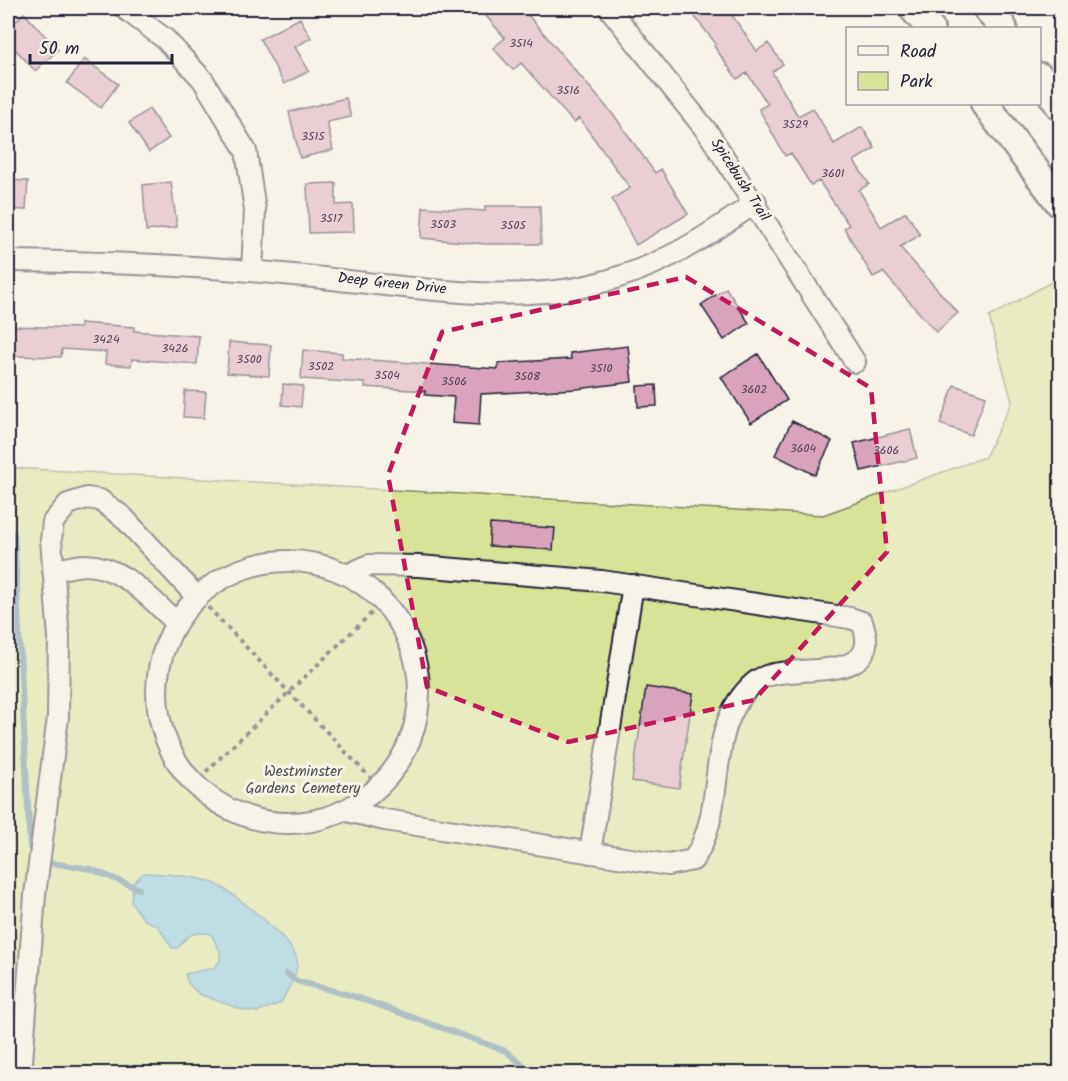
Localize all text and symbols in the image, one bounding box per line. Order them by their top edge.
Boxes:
scale bar [30,27,172,65]
legend [846,27,1041,105]
house number: 3514 [509,34,533,53]
text: 50 m [39,35,79,64]
text: Road [900,38,937,67]
text: Park [900,68,933,97]
house number: 3516 [556,81,580,100]
house number: 3529 [782,115,808,134]
house number: 3515 [301,127,326,146]
street label: Spicebush Trail [704,134,776,227]
house number: 3601 [821,164,845,183]
house number: 3517 [320,209,343,228]
house number: 3503 [430,215,456,234]
house number: 3505 [500,216,527,235]
street label: Deep Green Drive [336,266,448,302]
house number: 3424 [92,330,120,349]
house number: 3426 [161,339,189,358]
house number: 3500 [236,350,262,369]
house number: 3502 [308,357,334,376]
house number: 3510 [589,359,613,378]
house number: 3504 [374,366,400,385]
house number: 3508 [514,367,541,386]
house number: 3506 [441,372,467,391]
house number: 3602 [741,380,767,399]
house number: 3604 [790,439,816,458]
house number: 3606 [873,441,899,460]
park label: Westminster Gardens Cemetery [246,760,361,801]

